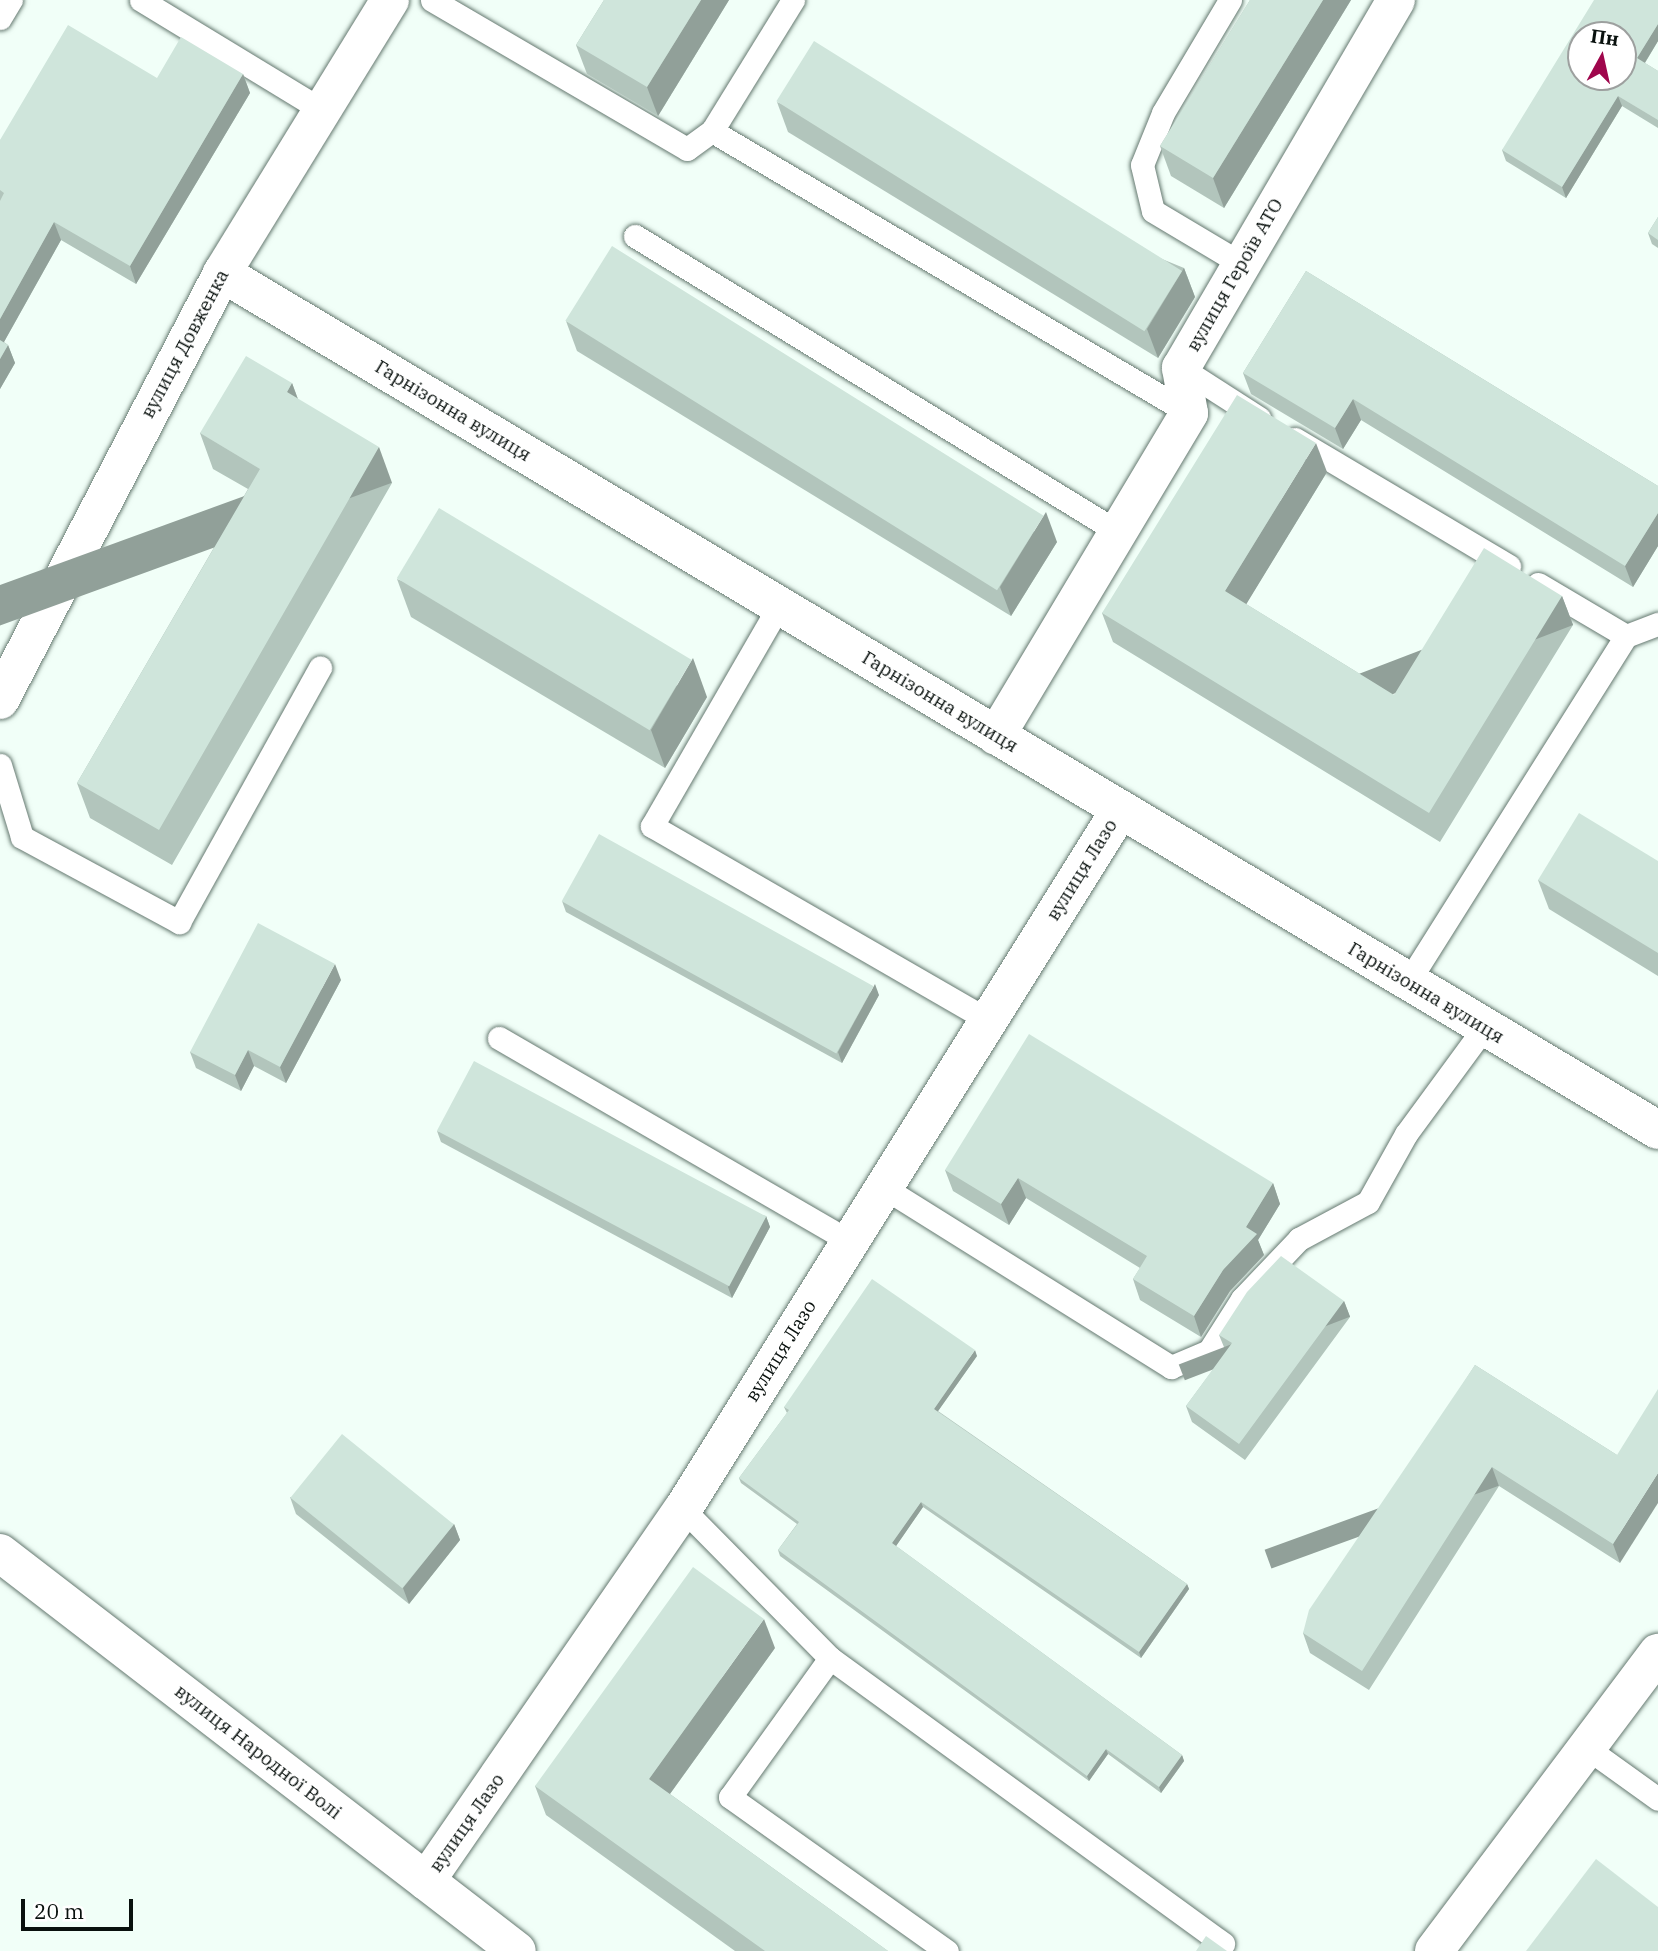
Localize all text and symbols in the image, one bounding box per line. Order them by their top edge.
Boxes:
north arrow [1567,21,1637,91]
text: Пн [1589,23,1620,51]
street label: вулиця Героїв АТО [1182,194,1288,356]
street label: вулиця Довженка [136,266,234,422]
street label: Гарнізонна вулиця [371,355,535,467]
street label: Гарнізонна вулиця [858,646,1022,758]
street label: вулиця Лазо [1042,815,1122,925]
street label: Гарнізонна вулиця [1344,937,1508,1049]
street label: вулиця Лазо [741,1296,821,1406]
street label: вулиця Народної Волі [170,1680,346,1824]
street label: вулиця Лазо [425,1769,509,1877]
scale bar [24,1884,136,1928]
text: 20 m [34,1897,84,1925]

